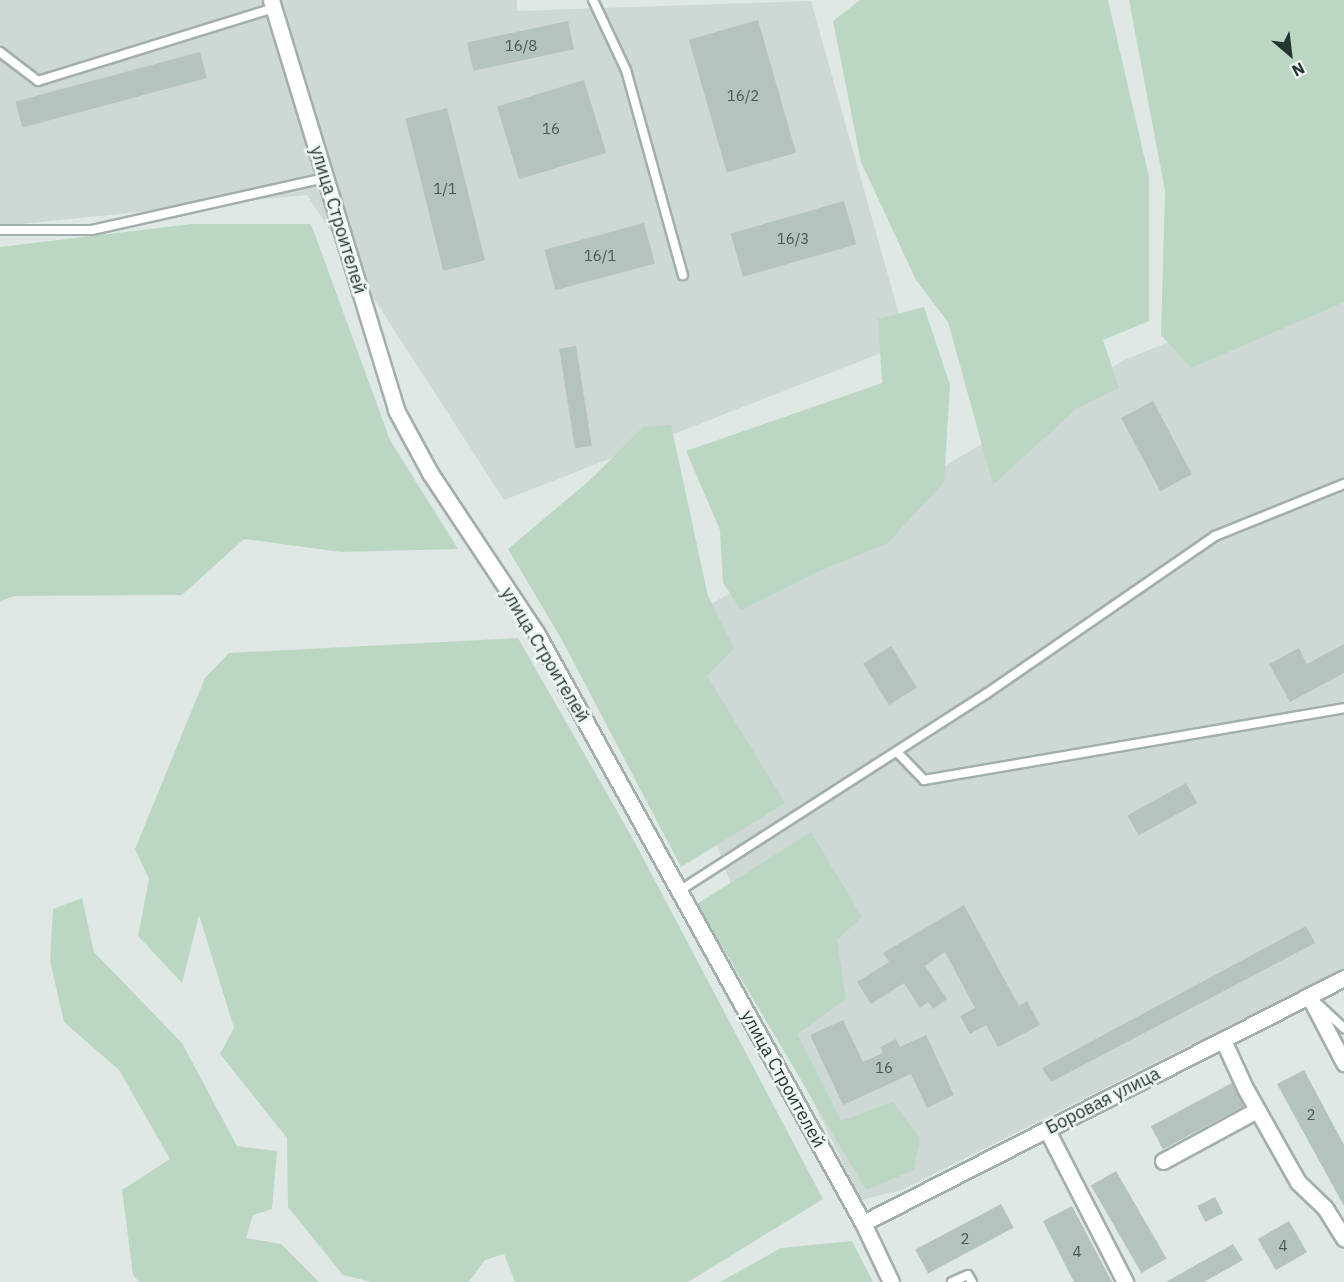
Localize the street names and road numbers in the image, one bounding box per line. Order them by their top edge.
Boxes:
street label: улица Строителей [305,143,371,297]
street label: улица Строителей [496,584,594,726]
street label: улица Строителей [736,1007,830,1151]
street label: Боровая улица [1042,1063,1164,1139]

